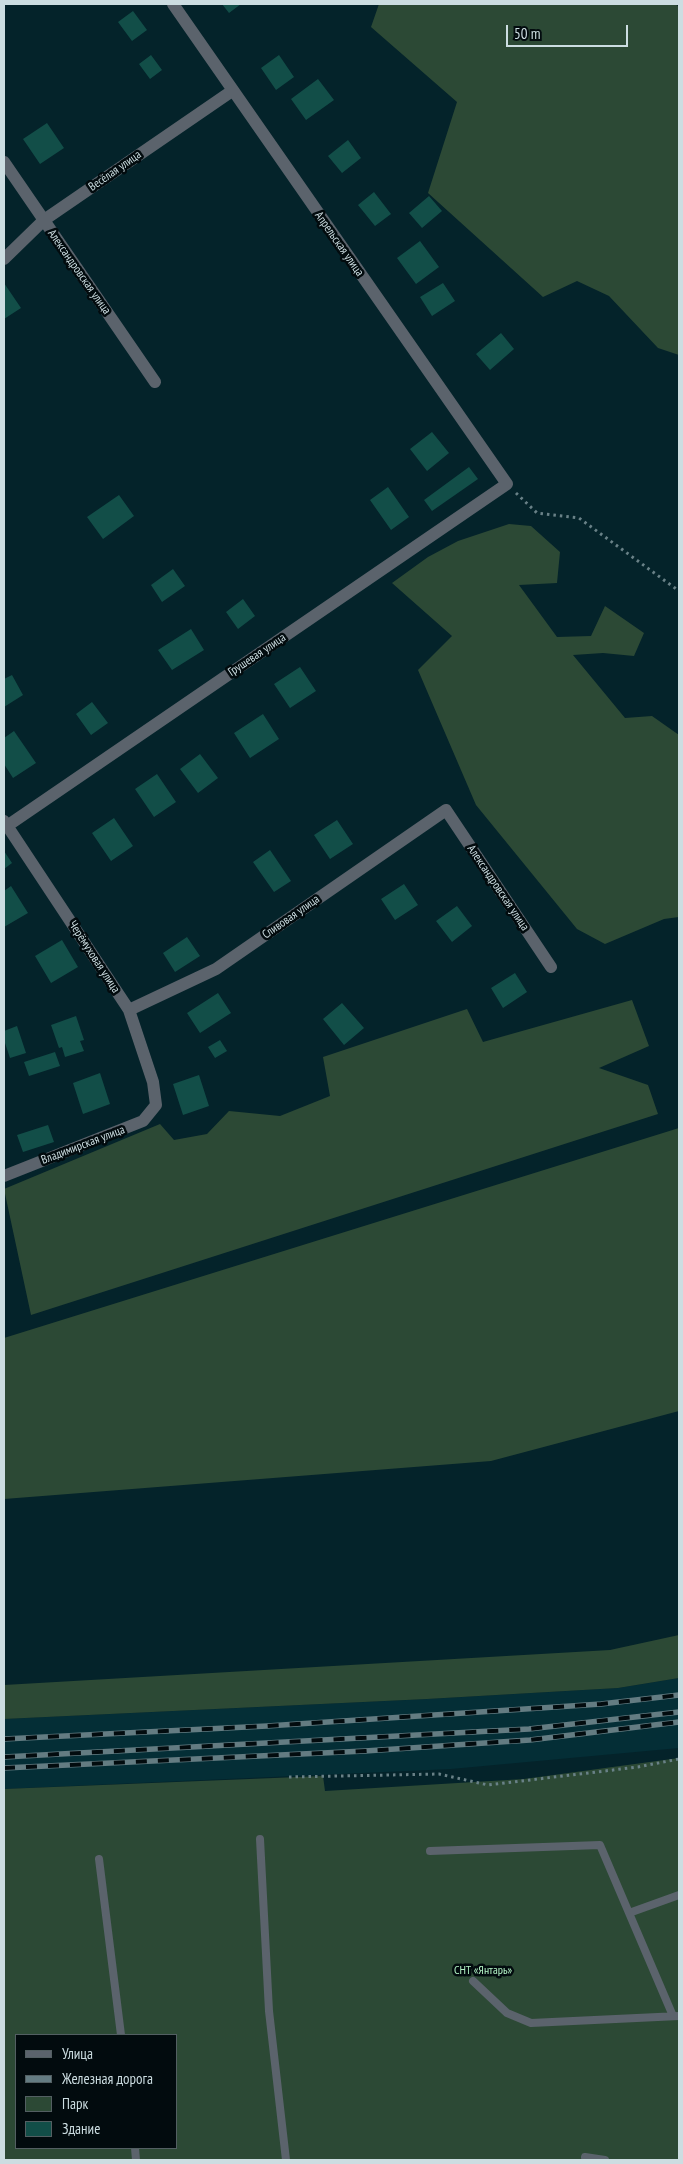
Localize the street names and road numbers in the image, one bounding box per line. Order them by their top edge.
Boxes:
street label: Весёлая улица [86,148,144,194]
street label: Апрельская улица [311,209,367,279]
street label: Александровская улица [44,227,114,317]
street label: Грушевая улица [225,630,289,680]
street label: Александровская улица [464,842,532,934]
street label: Сливовая улица [260,892,322,942]
street label: Черёмуховая улица [65,918,123,996]
street label: Владимирская улица [39,1122,127,1168]

